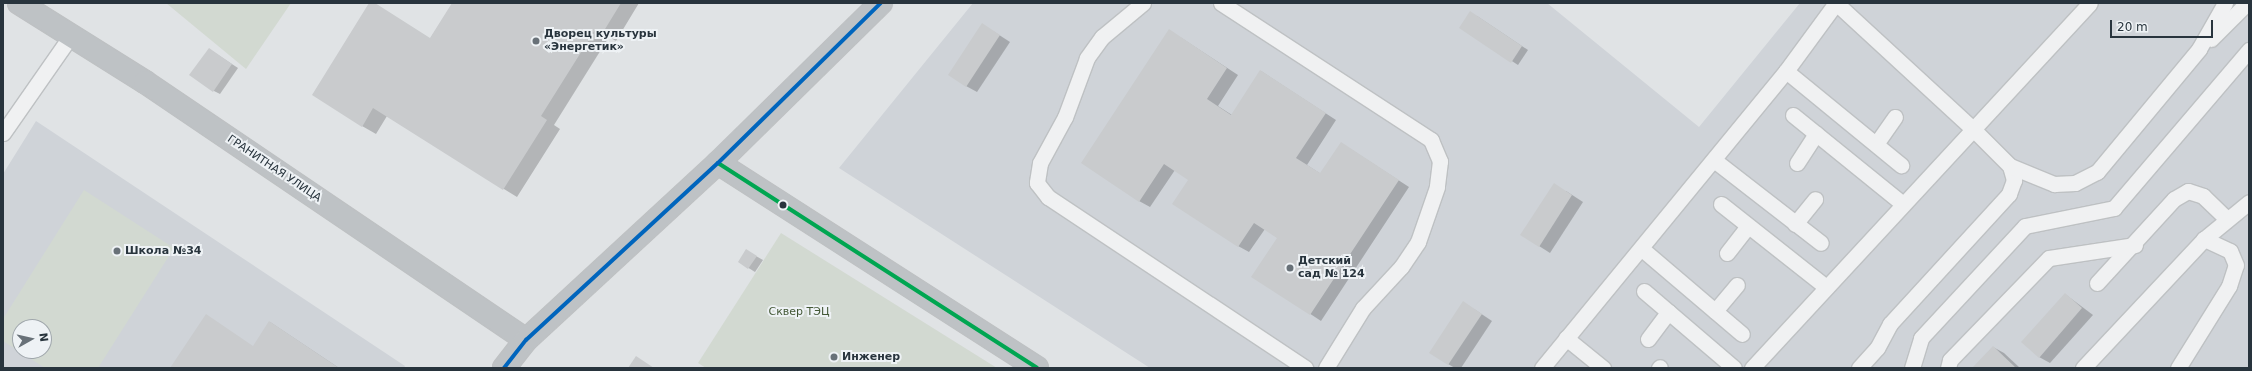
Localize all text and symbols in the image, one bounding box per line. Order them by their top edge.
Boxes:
scale bar [2112,12,2215,38]
text: 20 m [2117,20,2148,34]
place label: Дворец культуры «Энергетик» [544,28,657,54]
marker: Дворец культуры «Энергетик» [531,36,541,46]
street label: ГРАНИТНАЯ УЛИЦА [225,133,323,205]
unlabelled marker [778,200,788,210]
place label: Школа №34 [125,244,201,258]
marker: Школа №34 [112,246,122,256]
place label: Детский сад № 124 [1298,255,1365,281]
marker: Детский сад № 124 [1285,263,1295,273]
park label: Сквер ТЭЦ [769,305,829,319]
north arrow [12,319,52,359]
text: N [36,332,50,343]
place label: Инженер [842,350,900,364]
marker: Инженер [829,352,839,362]

